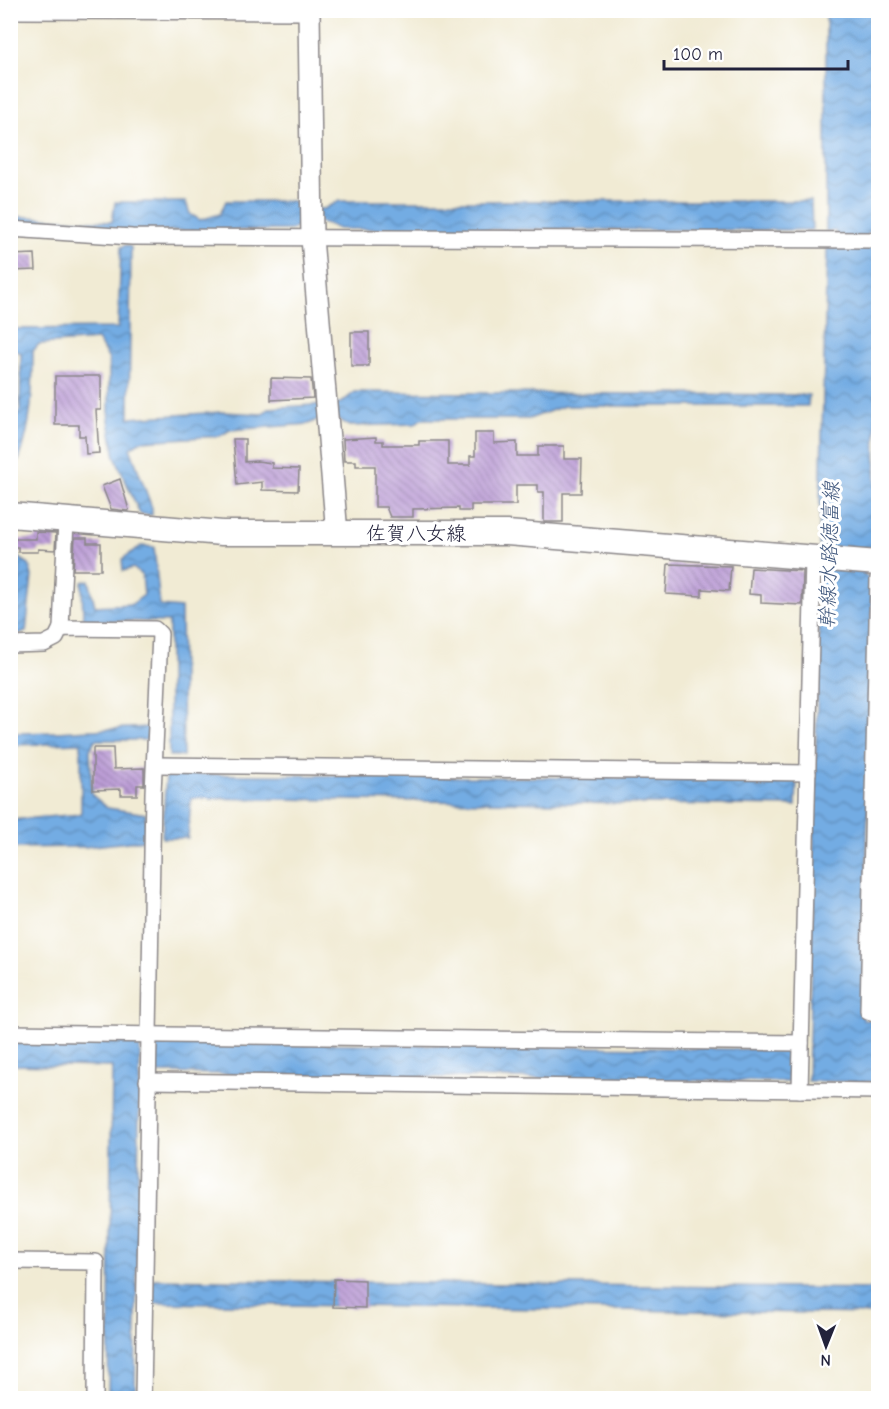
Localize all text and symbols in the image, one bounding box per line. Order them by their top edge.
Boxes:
scale bar [664,33,848,71]
text: 100 m [673,44,723,65]
water label: 幹線水路徳富線 [814,480,844,629]
street label: 佐賀八女線 [366,522,466,545]
north arrow [796,1316,856,1376]
text: N [820,1351,831,1369]

